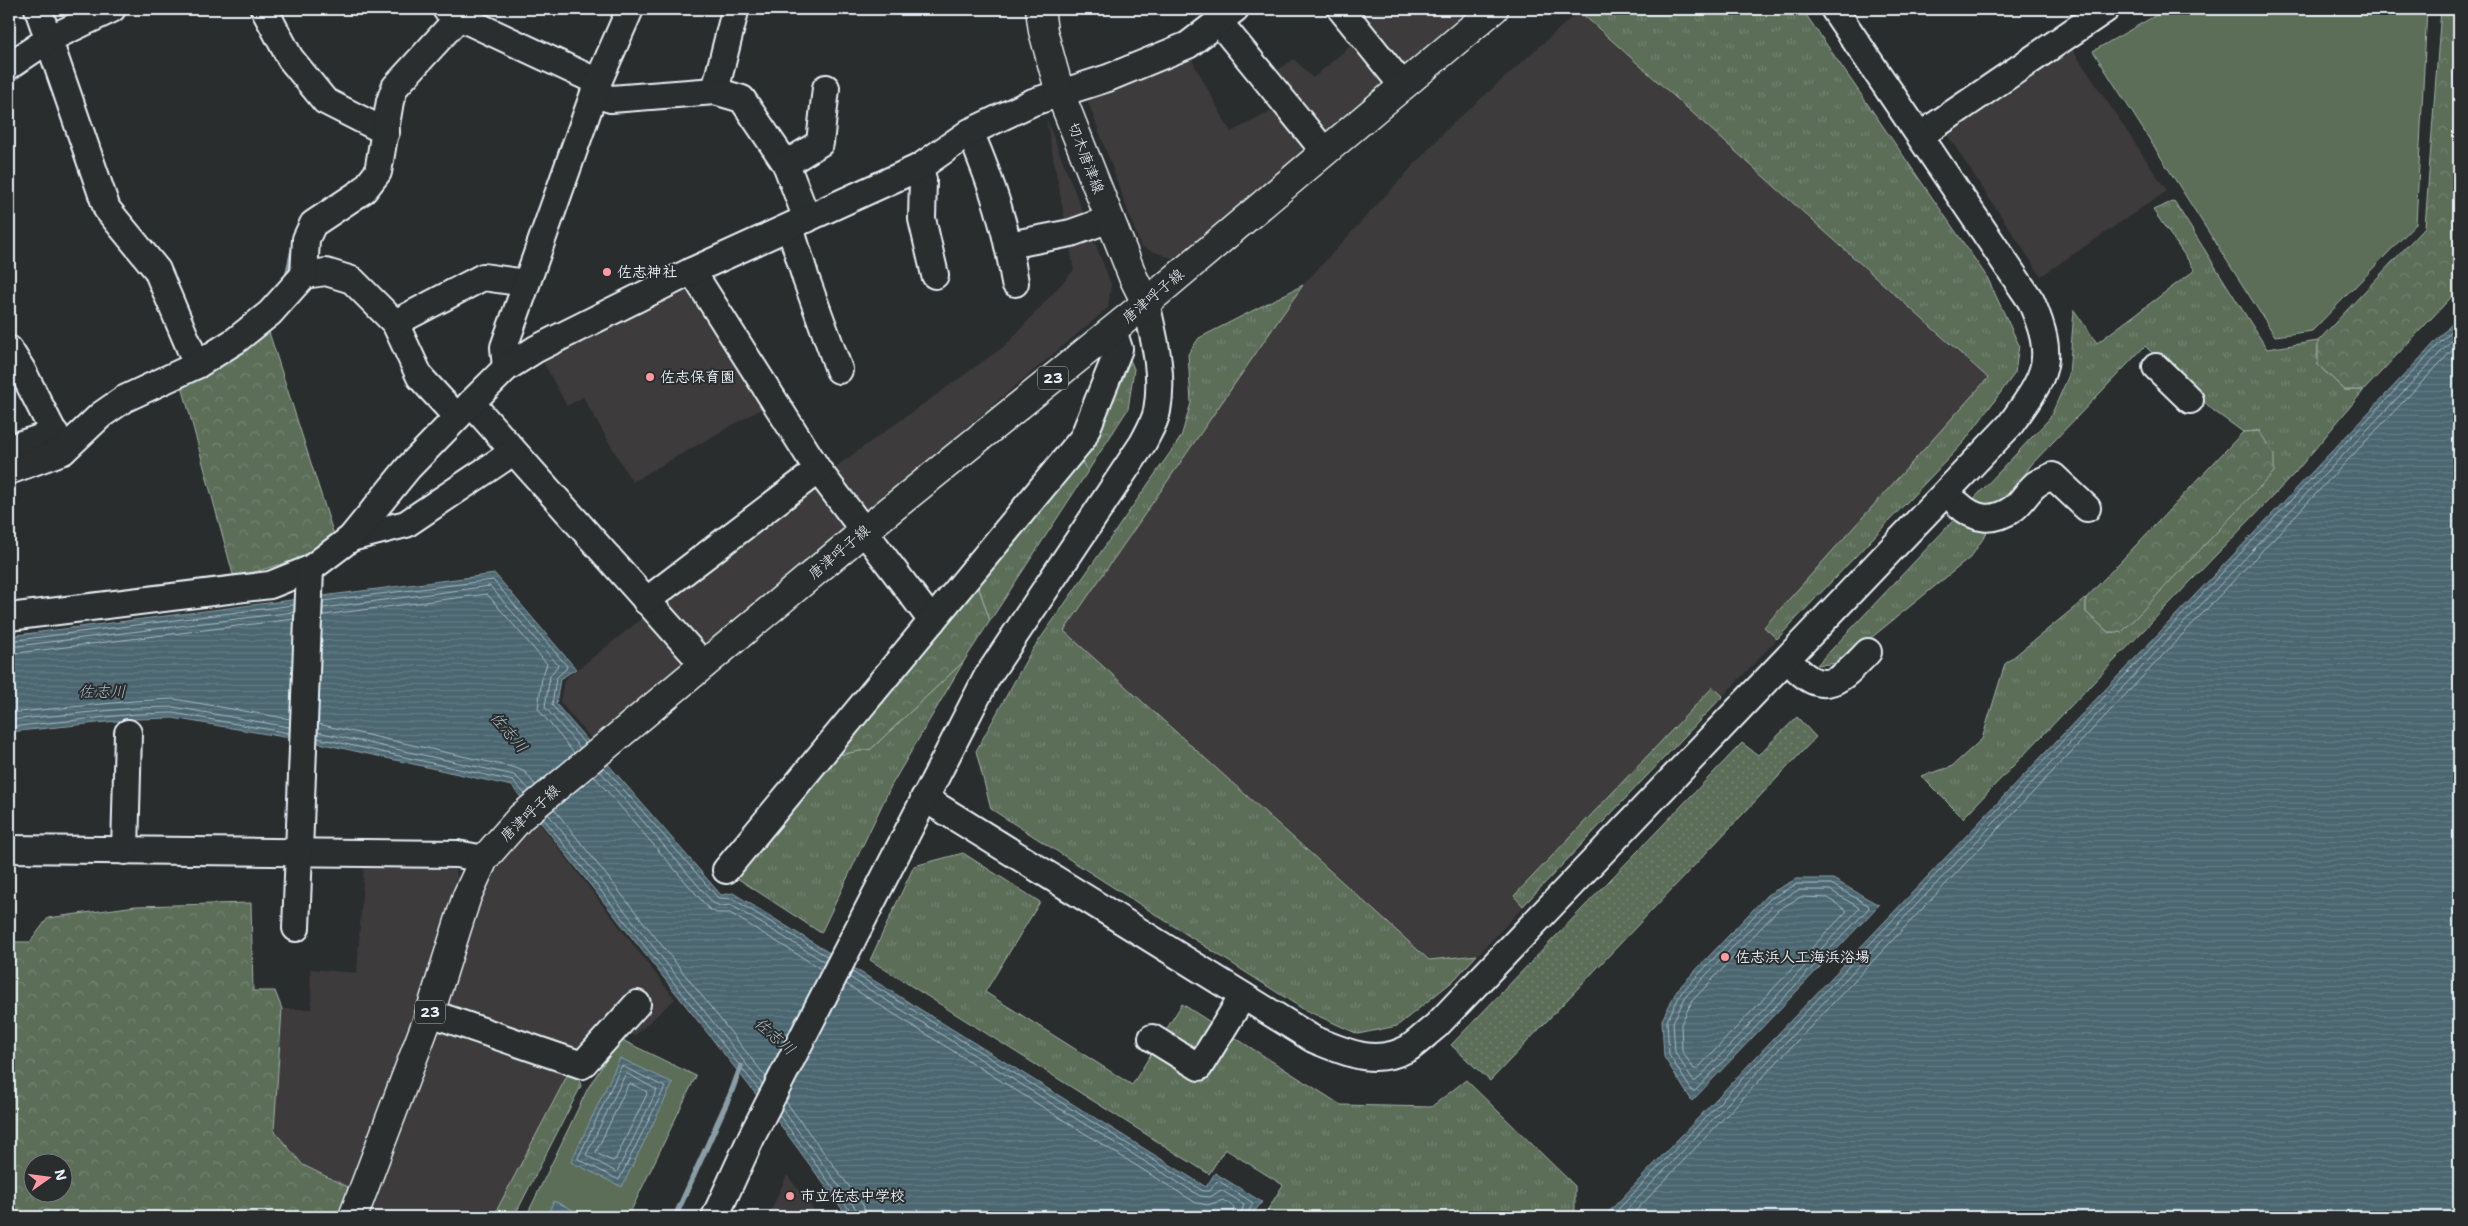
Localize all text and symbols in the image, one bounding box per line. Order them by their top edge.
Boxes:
street label: 切木唐津線 [1063,119,1109,197]
place label: 佐志神社 [617,262,677,282]
street label: 唐津呼子線 [1118,264,1188,328]
marker: 佐志神社 [601,266,613,278]
road number: 23 [1038,366,1068,389]
place label: 佐志保育園 [660,367,735,387]
marker: 佐志保育園 [644,371,656,383]
street label: 唐津呼子線 [804,520,874,584]
water label: 佐志川 [78,681,126,702]
water label: 佐志川 [486,707,532,757]
street label: 唐津呼子線 [496,780,564,846]
place label: 佐志浜人工海浜浴場 [1735,947,1870,967]
marker: 佐志浜人工海浜浴場 [1719,951,1731,963]
road number: 23 [415,1000,445,1024]
water label: 佐志川 [750,1012,800,1060]
north arrow [22,1154,72,1204]
text: N [51,1167,71,1182]
place label: 市立佐志中学校 [800,1186,905,1206]
marker: 市立佐志中学校 [784,1190,796,1202]

